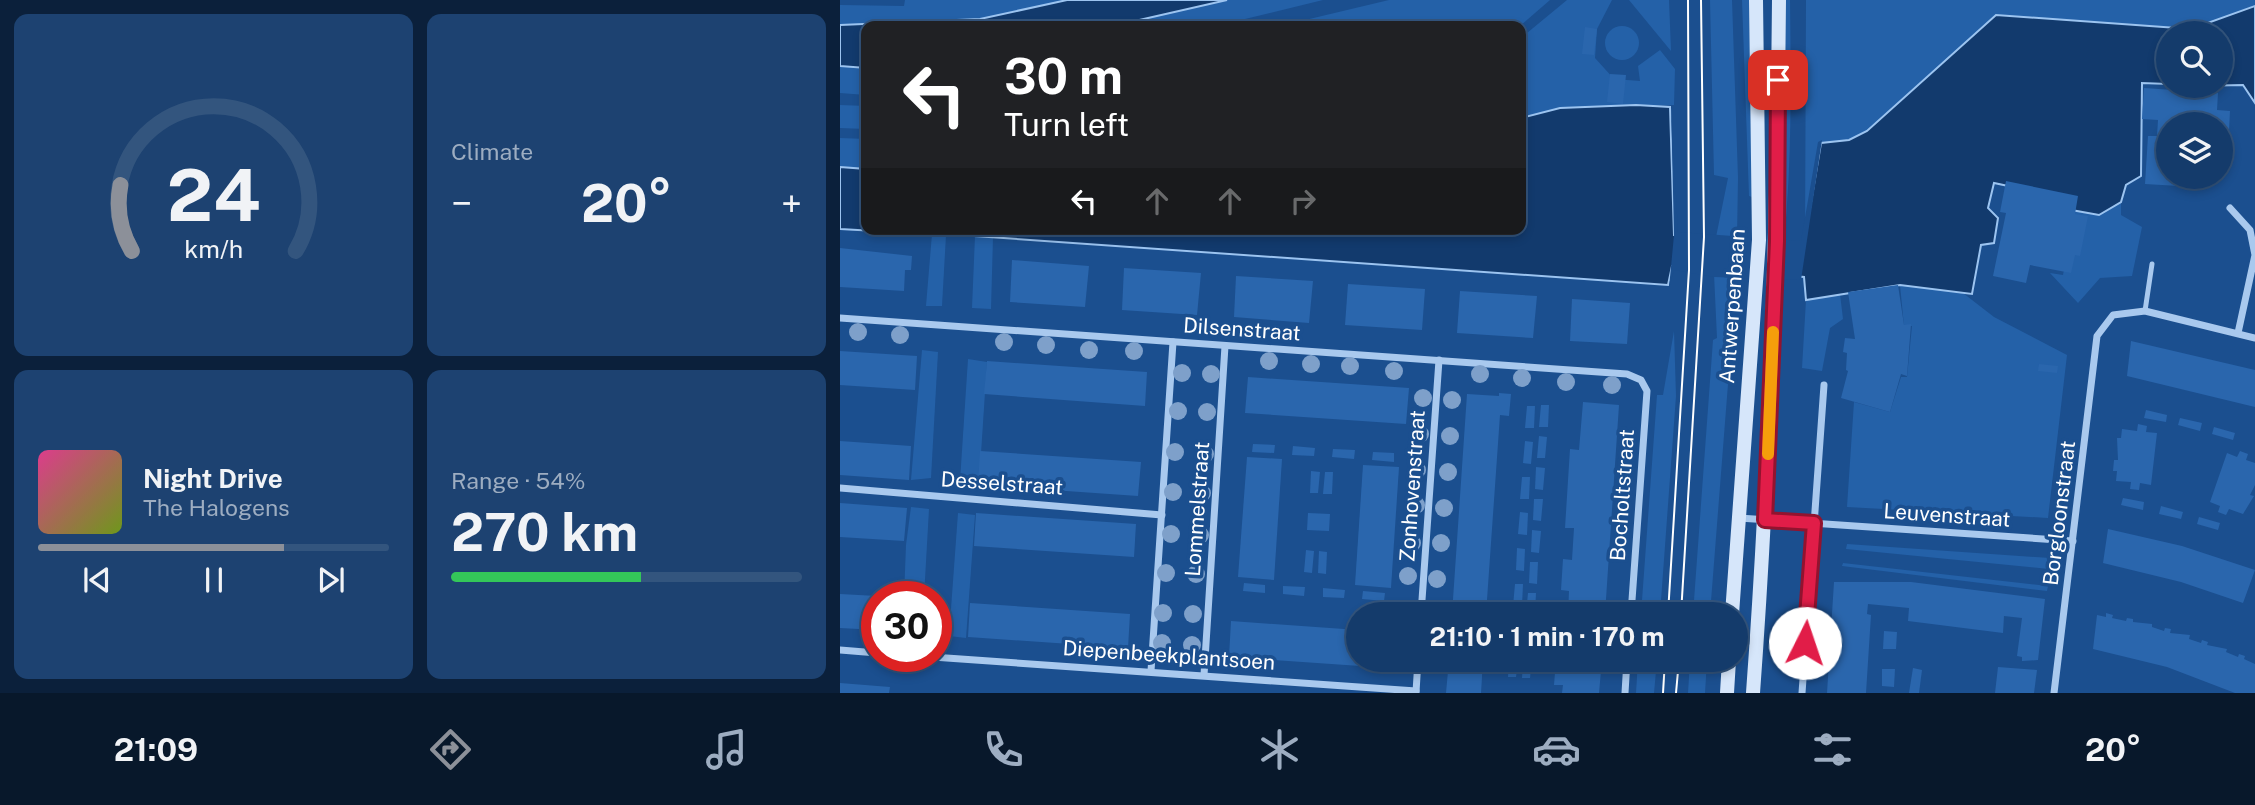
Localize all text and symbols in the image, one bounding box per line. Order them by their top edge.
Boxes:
map controls [2156,21,2233,189]
button: search [2156,21,2233,98]
text: 30 m [1004,47,1123,105]
icon: left [889,49,980,140]
pin [1748,50,1808,110]
icon: arrive [1759,61,1797,99]
text: Turn left [1004,106,1129,143]
button: layers [2156,112,2233,189]
text: Climate [451,138,533,165]
text: 24 [167,152,260,237]
text: 20° [581,173,672,234]
text: − [451,181,472,226]
text: + [781,181,802,226]
icon: left [1065,182,1103,220]
icon: ahead [1138,182,1176,220]
icon: ahead [1211,182,1249,220]
icon: right [1284,182,1322,220]
street label: Antwerpenbaan [1714,228,1750,384]
text: km/h [184,234,243,264]
street label: Dilsenstraat [1182,312,1302,346]
street label: Zonhovenstraat [1394,409,1430,563]
street label: Bocholtstraat [1605,428,1639,562]
street label: Borgloonstraat [2038,439,2080,587]
street label: Lommelstraat [1180,441,1214,577]
text: Night Drive [143,463,283,494]
street label: Desselstraat [940,466,1064,500]
text: Range · 54% [451,467,585,494]
text: The Halogens [143,494,290,521]
street label: Leuvenstraat [1883,498,2011,532]
text: 270 km [451,502,638,563]
icon: previous [78,561,116,599]
icon: pause [195,561,233,599]
icon: next [312,561,350,599]
speed limit sign: 30 [861,581,952,672]
position arrow [1768,606,1842,680]
text: 21:10 · 1 min · 170 m [1429,621,1665,652]
street label: Diepenbeekplantsoen [1062,635,1276,675]
icon: directions [426,725,475,774]
icon: music [702,725,751,774]
icon: phone [979,725,1028,774]
icon: climate [1255,725,1304,774]
icon: car [1532,725,1581,774]
icon: filters [1808,725,1857,774]
text: 21:09 [114,731,198,768]
text: 20° [2085,731,2141,768]

